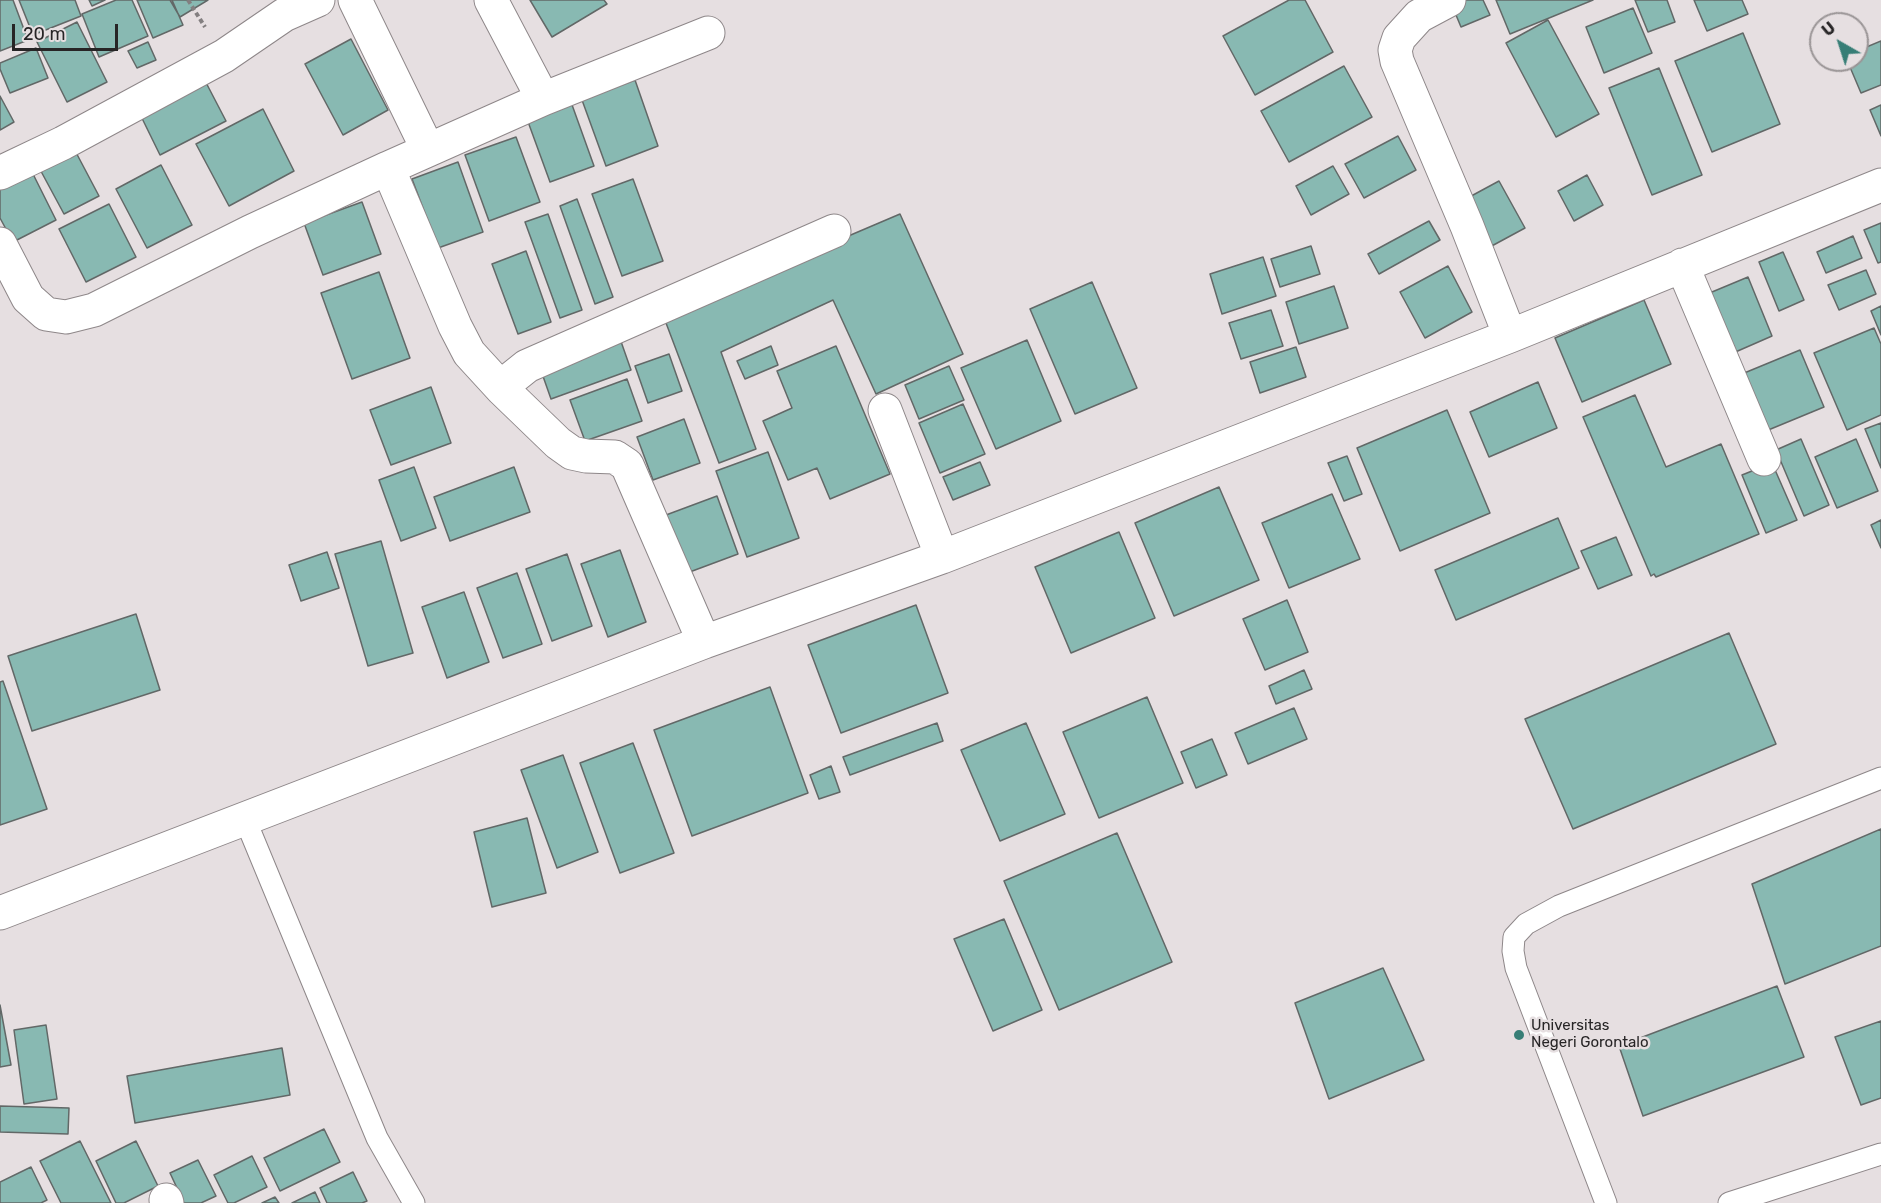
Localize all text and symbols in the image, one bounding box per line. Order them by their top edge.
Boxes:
scale bar [15,12,122,50]
north arrow [1809,12,1869,72]
text: U [1818,18,1839,40]
text: 20 m [23,23,65,45]
place label: Universitas Negeri Gorontalo [1531,1017,1649,1052]
marker: Universitas Negeri Gorontalo [1512,1028,1526,1042]

